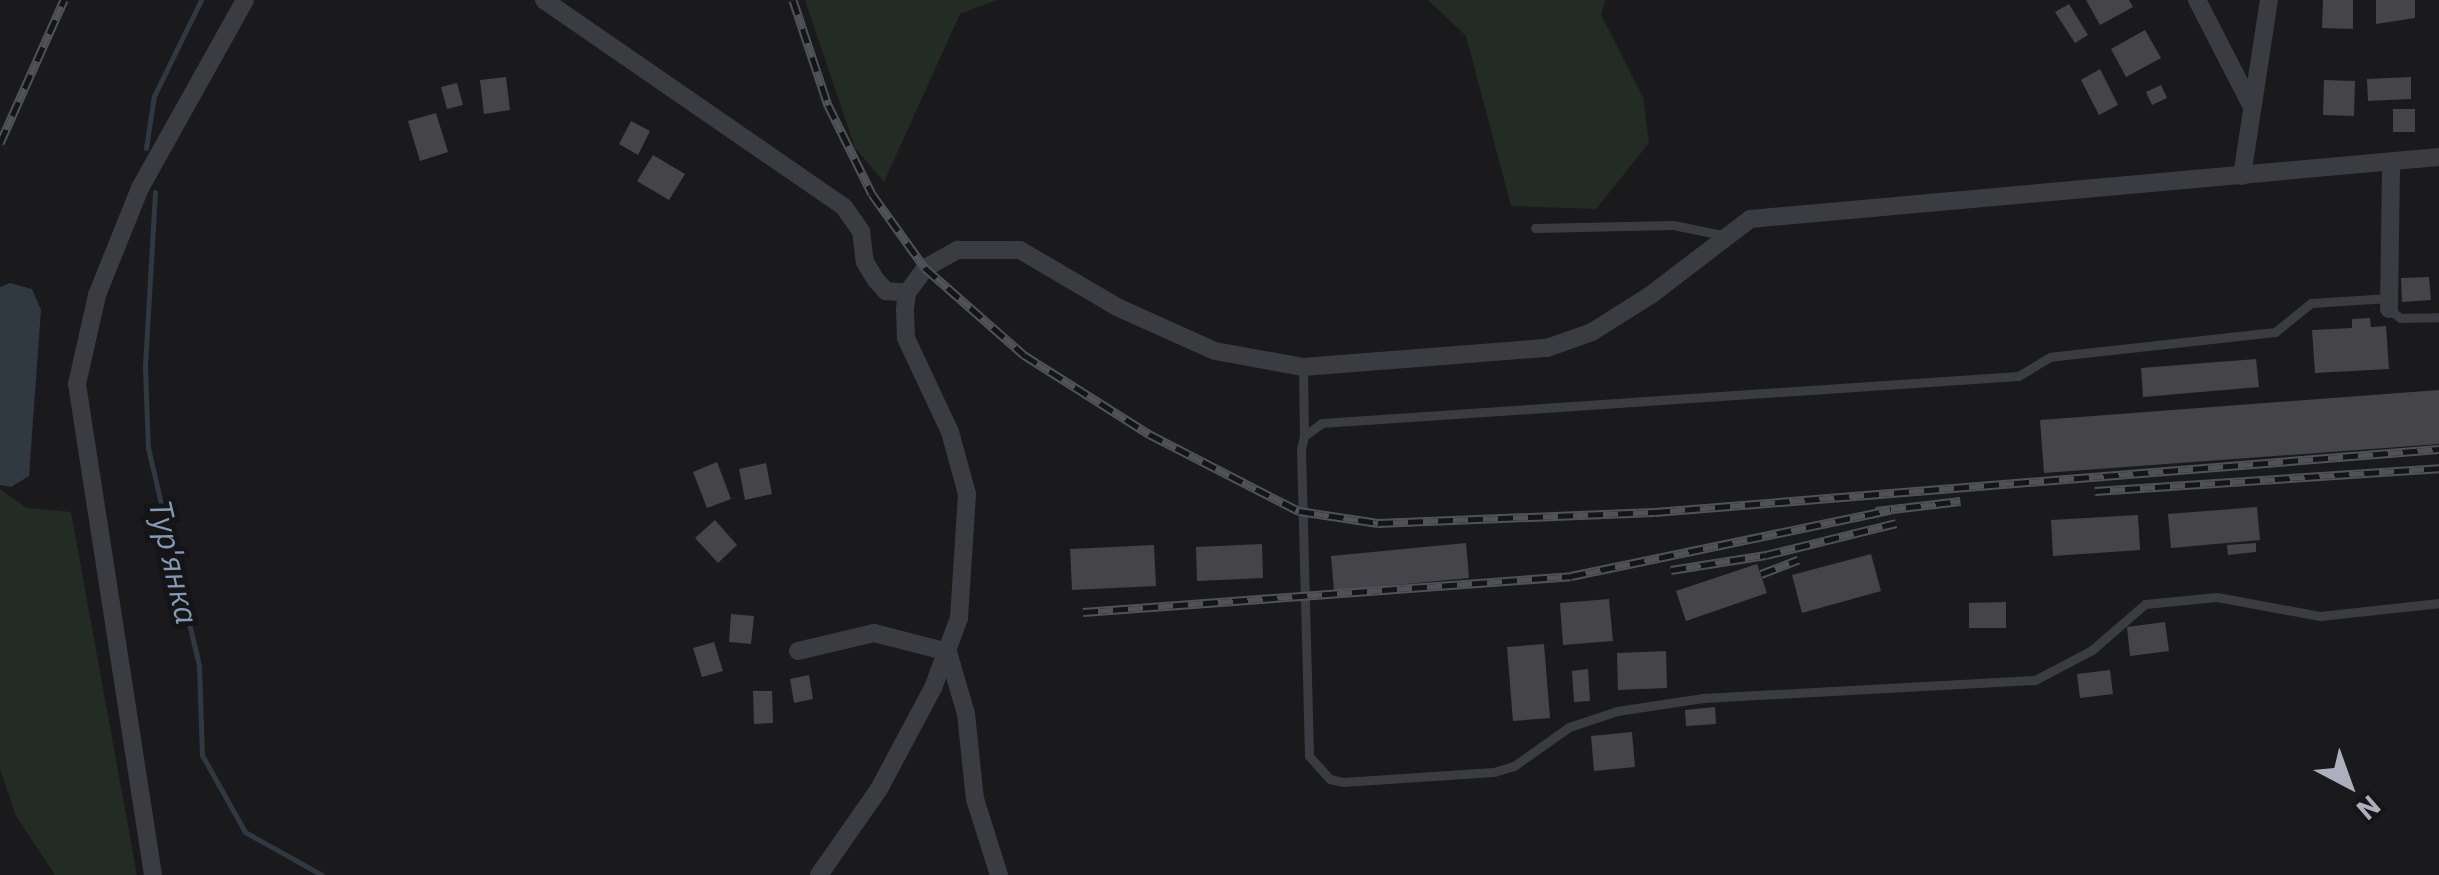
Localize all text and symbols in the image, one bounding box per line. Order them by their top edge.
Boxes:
water label: Тур'янка [141,496,207,628]
north arrow [2299,735,2399,835]
text: N [2349,787,2389,829]

